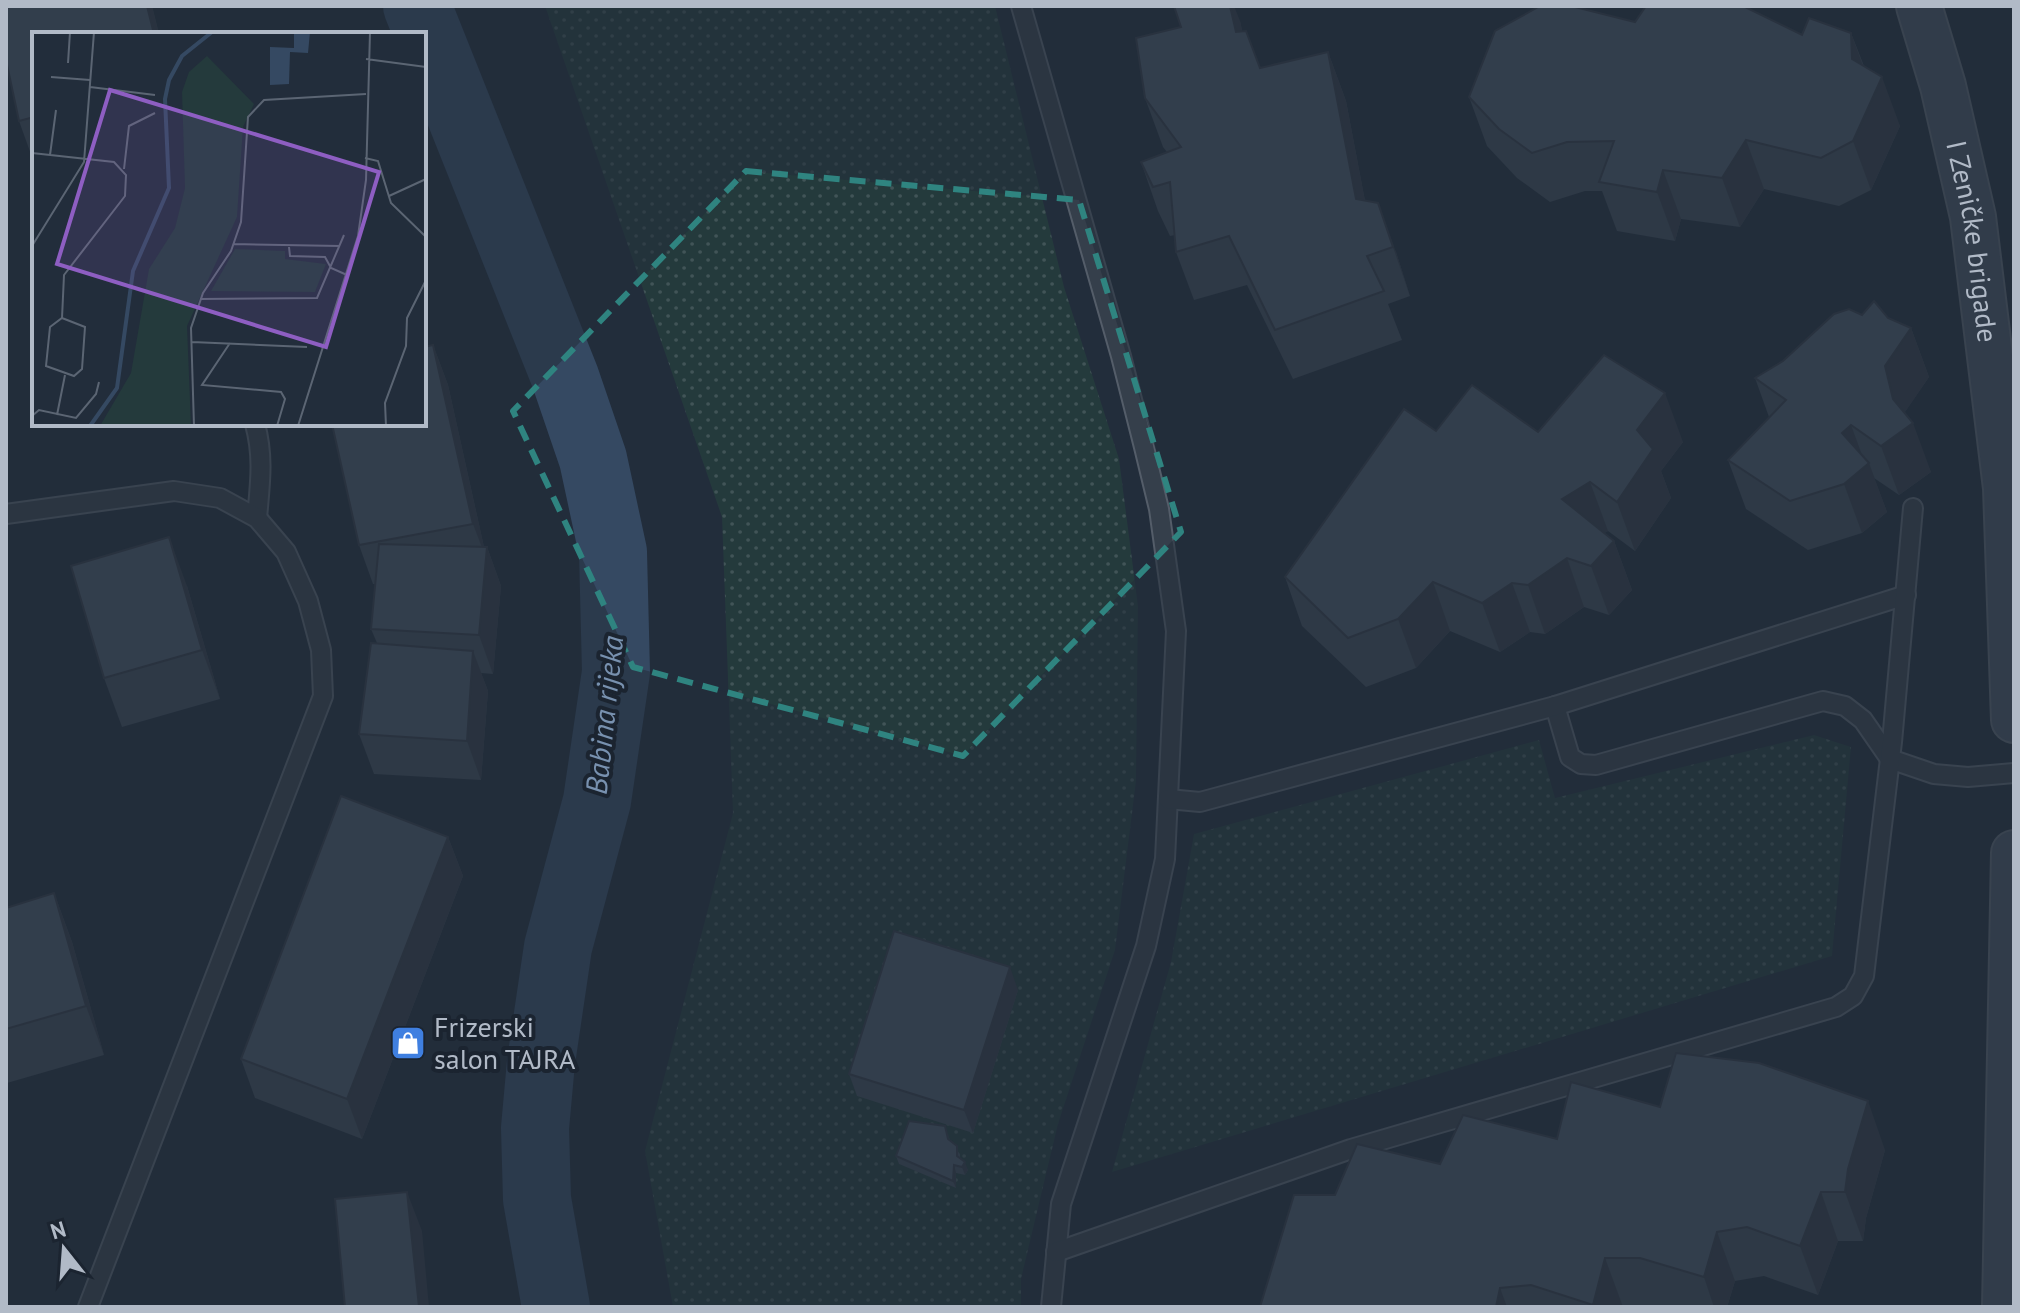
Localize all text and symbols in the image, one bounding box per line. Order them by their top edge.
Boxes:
inset map [32,32,426,426]
street label: I Zeničke brigade [1938,137,2007,344]
water label: Babina rijeka [576,633,631,796]
place label: Frizerski salon TAJRA [434,1008,576,1077]
shop icon: Frizerski salon TAJRA [389,1024,427,1062]
north arrow [24,1209,104,1289]
text: N [47,1214,69,1245]

